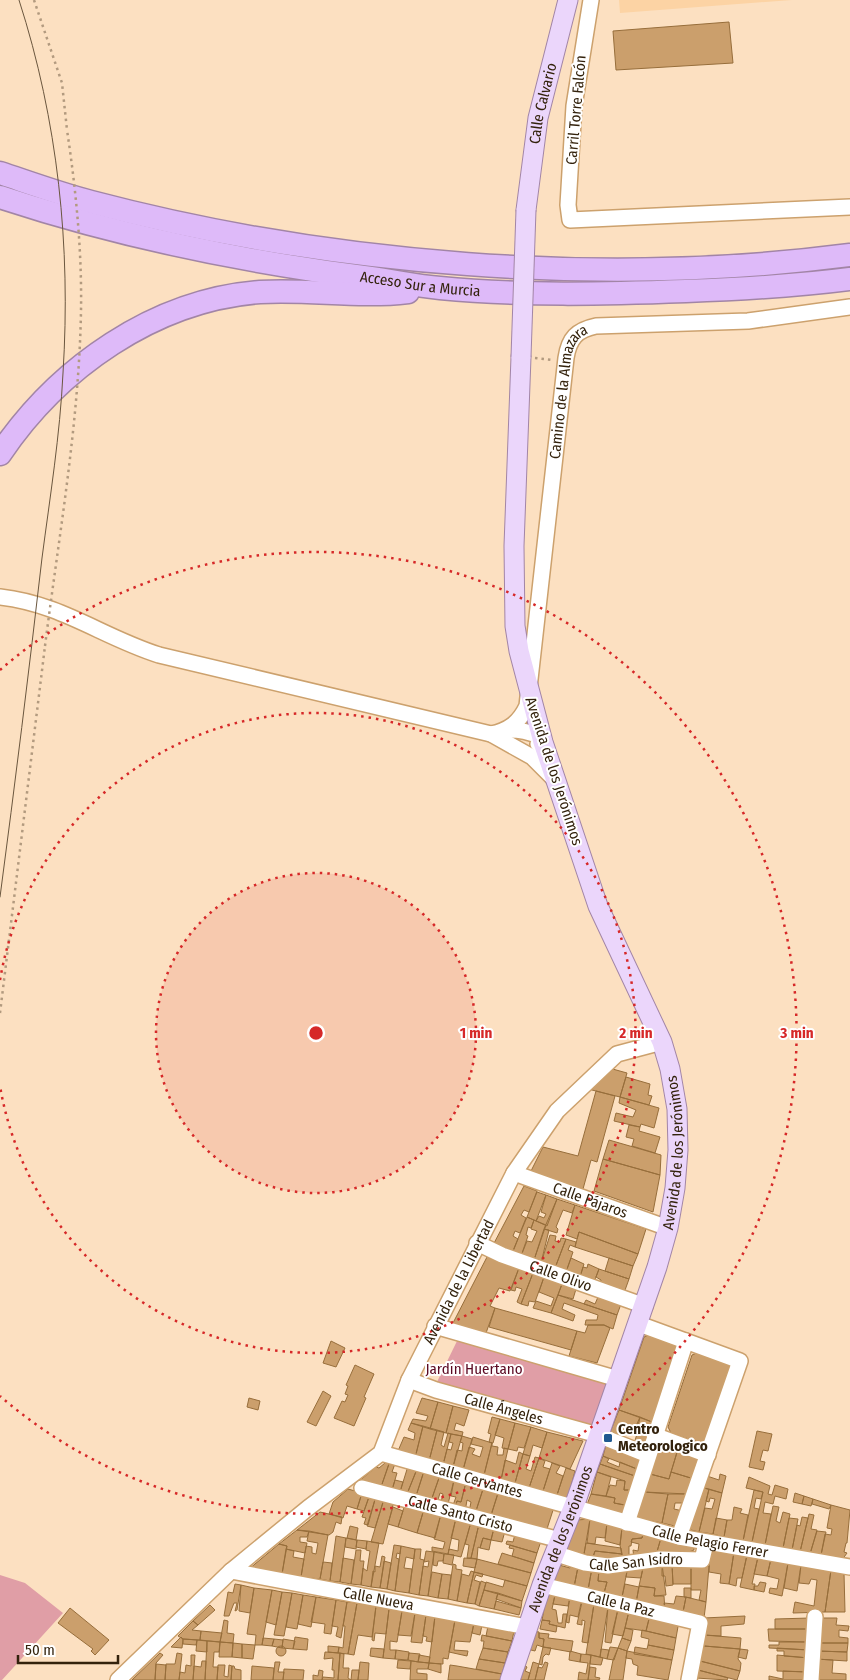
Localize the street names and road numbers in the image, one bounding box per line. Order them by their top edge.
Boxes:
street label: Carril Torre Falcón [562,54,590,166]
street label: Calle Calvario [526,61,561,145]
street label: Acceso Sur a Murcia [359,268,481,300]
street label: Camino de la Almazara [546,320,590,460]
street label: Avenida de los Jerónimos [522,695,586,847]
street label: Avenida de los Jerónimos [659,1074,687,1231]
street label: Calle Pájaros [551,1179,630,1222]
street label: Avenida de la Libertad [420,1217,498,1347]
street label: Calle Olivo [527,1256,594,1295]
street label: Calle Ángeles [462,1389,545,1428]
street label: Calle Cervantes [430,1459,525,1502]
street label: Avenida de los Jerónimos [525,1463,596,1614]
street label: Calle Santo Cristo [406,1492,515,1536]
street label: Calle Pelagio Ferrer [650,1521,770,1562]
street label: Calle San Isidro [588,1550,683,1575]
street label: Calle Nueva [342,1583,415,1614]
street label: Calle la Paz [585,1587,656,1621]

